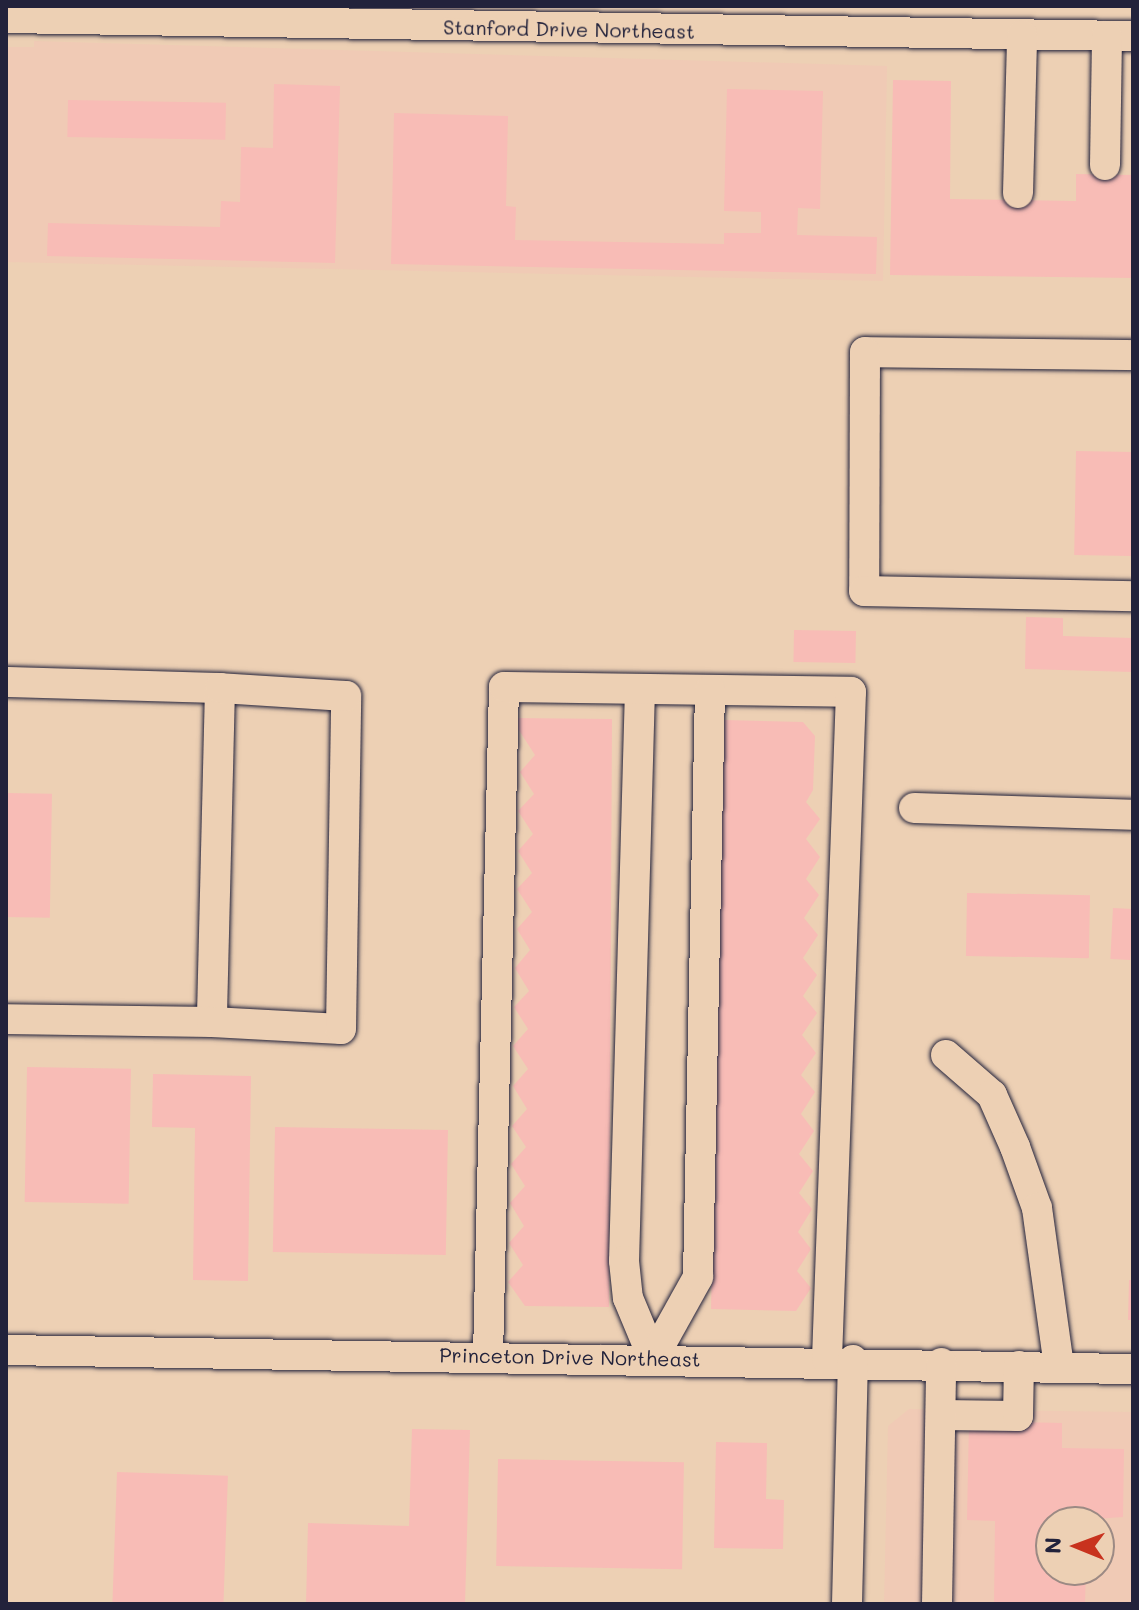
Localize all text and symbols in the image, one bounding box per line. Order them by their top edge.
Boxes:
street label: Stanford Drive Northeast [443,15,695,43]
street label: Princeton Drive Northeast [439,1343,701,1371]
north arrow [1035,1506,1115,1586]
text: N [1038,1537,1067,1554]

